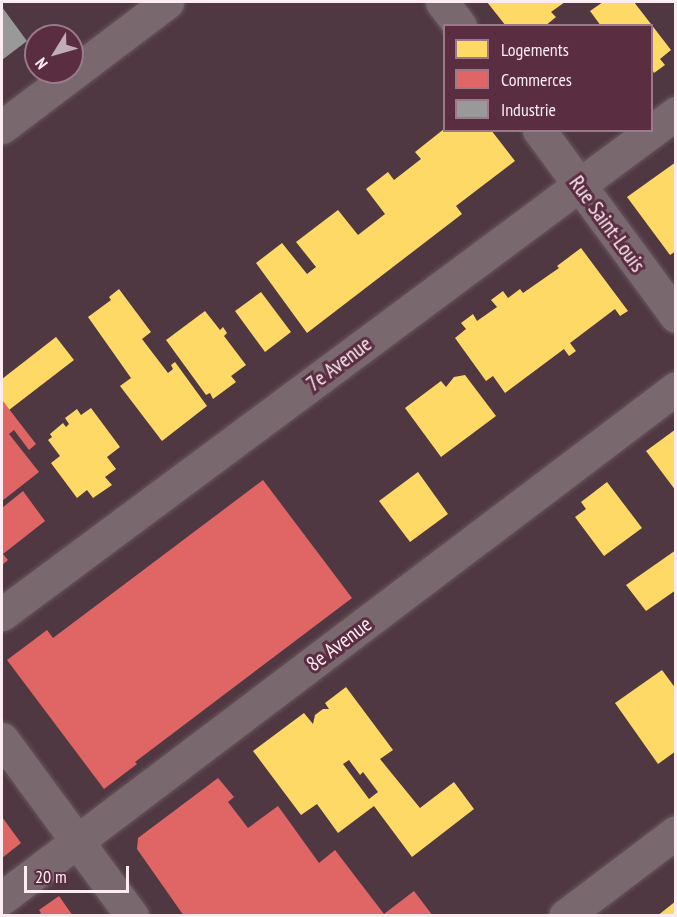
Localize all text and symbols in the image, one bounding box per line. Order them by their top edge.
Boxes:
north arrow [24,24,84,84]
legend [443,24,653,132]
text: Logements [501,38,569,61]
text: N [31,54,52,73]
text: Commerces [501,68,572,91]
text: Industrie [501,98,556,121]
street label: Rue Saint-Louis [564,171,650,277]
street label: 7e Avenue [301,331,377,397]
street label: 8e Avenue [301,611,377,677]
scale bar [27,854,132,892]
text: 20 m [35,865,67,888]

